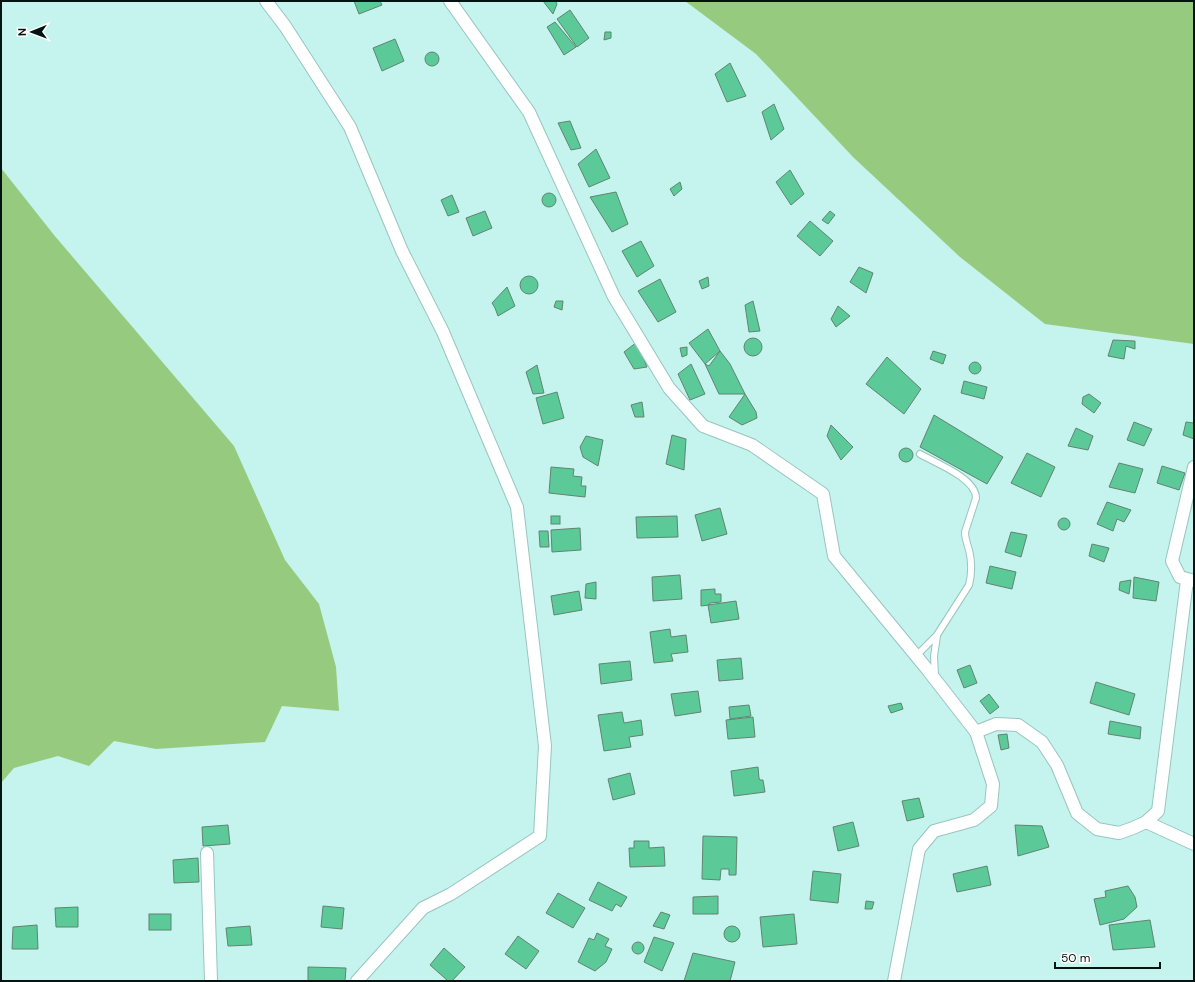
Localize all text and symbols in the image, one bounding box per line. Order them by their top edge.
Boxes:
north arrow [12,12,52,52]
text: N [15,28,29,36]
scale bar [1055,944,1160,970]
text: 50 m [1061,950,1090,966]

